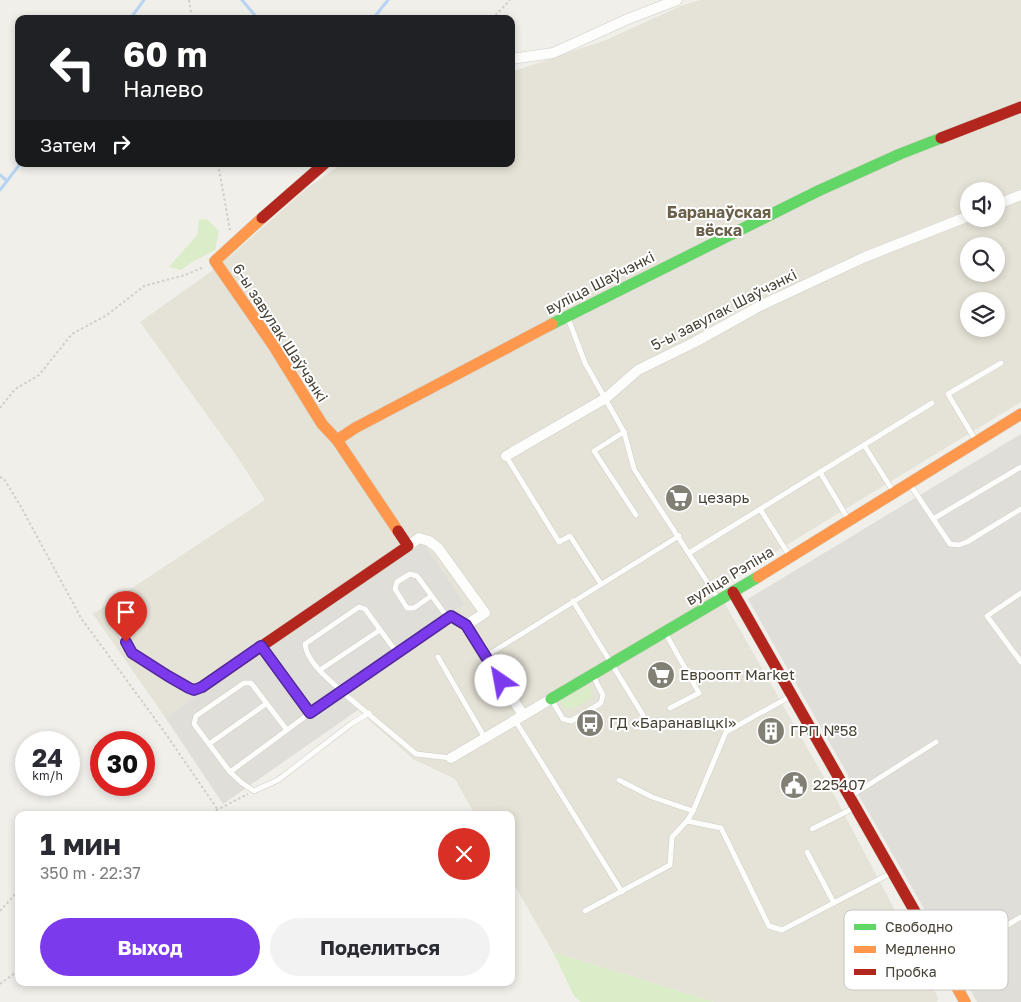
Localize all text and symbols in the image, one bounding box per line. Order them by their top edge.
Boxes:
text: 60 m [123,33,207,75]
icon: left [40,35,105,100]
text: Налево [123,75,203,102]
icon: right [107,130,135,158]
text: Затем [40,133,97,156]
map controls [960,182,1005,337]
button: sound [960,182,1005,227]
district label: Баранаўская вёска [667,202,771,240]
button: search [960,237,1005,282]
street label: вуліца Шаўчэнкі [542,247,657,317]
street label: 6-ы завулак Шаўчэнкі [229,260,332,405]
street label: 5-ы завулак Шаўчэнкі [648,265,799,354]
button: layers [960,292,1005,337]
supermarket icon: цезарь [664,483,694,513]
place label: цезарь [698,488,750,506]
street label: вуліца Рэпіна [682,542,777,608]
pin [105,591,147,642]
icon: arrive [112,598,140,626]
position arrow [474,654,526,706]
supermarket icon: Евроопт Market [646,660,676,690]
place label: Евроопт Market [680,665,795,683]
bus stop icon: ГД «Баранавіцкі» [575,708,605,738]
place label: ГД «Баранавіцкі» [609,713,736,731]
building icon: ГРП №58 [756,716,786,746]
place label: ГРП №58 [790,721,858,739]
speed limit sign: 30 [90,731,155,796]
text: 24 [32,742,63,773]
text: km/h [32,768,63,783]
public building icon: 225407 [779,770,809,800]
place label: 225407 [813,775,866,793]
text: 1 мин [40,826,121,862]
button: close [438,828,490,880]
text: 350 m · 22:37 [40,863,141,883]
legend [844,910,1008,990]
button: Выход [40,918,260,976]
button: Поделиться [270,918,490,976]
text: Свободно [885,918,953,935]
text: Медленно [885,940,956,957]
text: Пробка [885,963,937,980]

